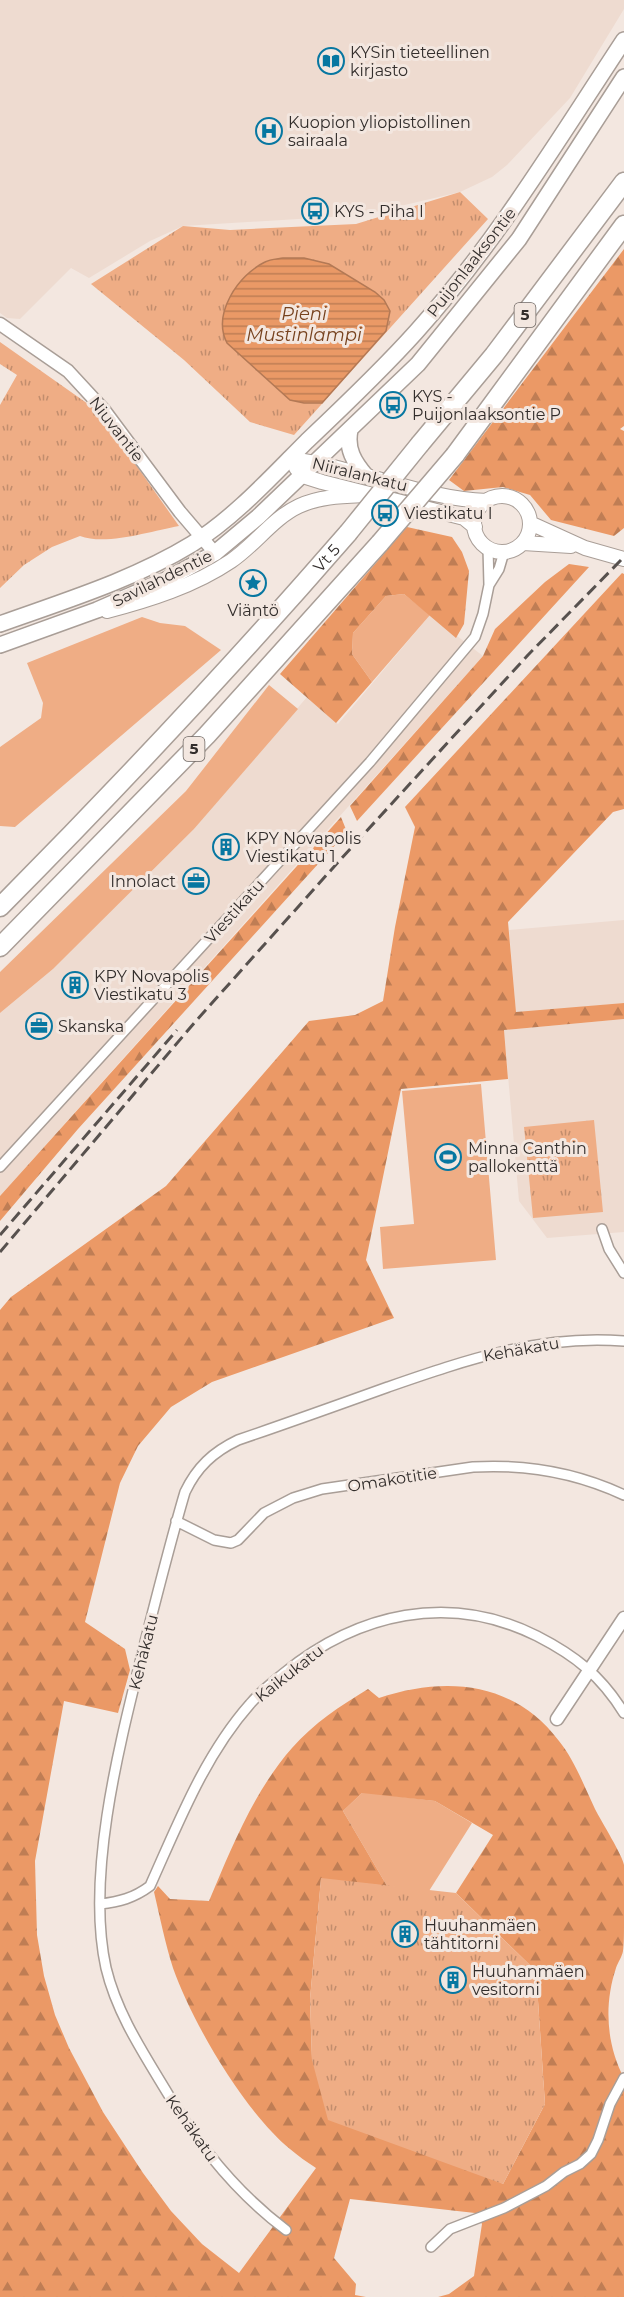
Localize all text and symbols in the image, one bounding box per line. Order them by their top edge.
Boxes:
place label: KYSin tieteellinen kirjasto [350,43,490,80]
library icon: KYSin tieteellinen kirjasto [316,46,346,76]
place label: Kuopion yliopistollinen sairaala [288,113,471,150]
hospital icon: Kuopion yliopistollinen sairaala [254,116,284,146]
bus stop icon: KYS - Piha I [300,196,330,226]
place label: KYS - Piha I [334,202,424,221]
street label: Puijonlaaksontie [423,204,520,321]
water label: Pieni Mustinlampi [246,303,362,346]
road number: 5 [514,303,536,327]
place label: KYS - Puijonlaaksontie P [412,387,561,424]
bus stop icon: KYS - Puijonlaaksontie P [378,390,408,420]
street label: Niuvantie [85,393,148,466]
street label: Niiralankatu [310,453,409,495]
bus stop icon: Viestikatu I [370,498,400,528]
place label: Viestikatu I [404,504,493,523]
street label: Vt 5 [309,540,344,576]
street label: Savilahdentie [109,546,215,611]
place icon: Viäntö [238,568,268,598]
place label: Viäntö [227,601,279,620]
road number: 5 [184,737,204,761]
place label: KPY Novapolis Viestikatu 1 [246,829,361,866]
building icon: KPY Novapolis Viestikatu 1 [211,832,241,862]
office icon: Innolact [181,866,211,896]
place label: Innolact [110,872,177,891]
street label: Viestikatu [201,875,268,947]
place label: KPY Novapolis Viestikatu 3 [94,967,209,1004]
building icon: KPY Novapolis Viestikatu 3 [60,970,90,1000]
office icon: Skanska [24,1011,54,1041]
place label: Skanska [58,1017,124,1036]
place label: Minna Canthin pallokenttä [468,1139,587,1176]
sports icon: Minna Canthin pallokenttä [433,1142,463,1172]
street label: Kehäkatu [482,1333,561,1366]
street label: Omakotitie [346,1463,438,1496]
street label: Kehäkatu [125,1612,162,1692]
street label: Kaikukatu [251,1641,327,1706]
place label: Huuhanmäen tähtitorni [424,1916,536,1953]
building icon: Huuhanmäen tähtitorni [390,1919,420,1949]
place label: Huuhanmäen vesitorni [472,1962,584,1999]
building icon: Huuhanmäen vesitorni [438,1965,468,1995]
street label: Kehäkatu [162,2091,221,2165]

